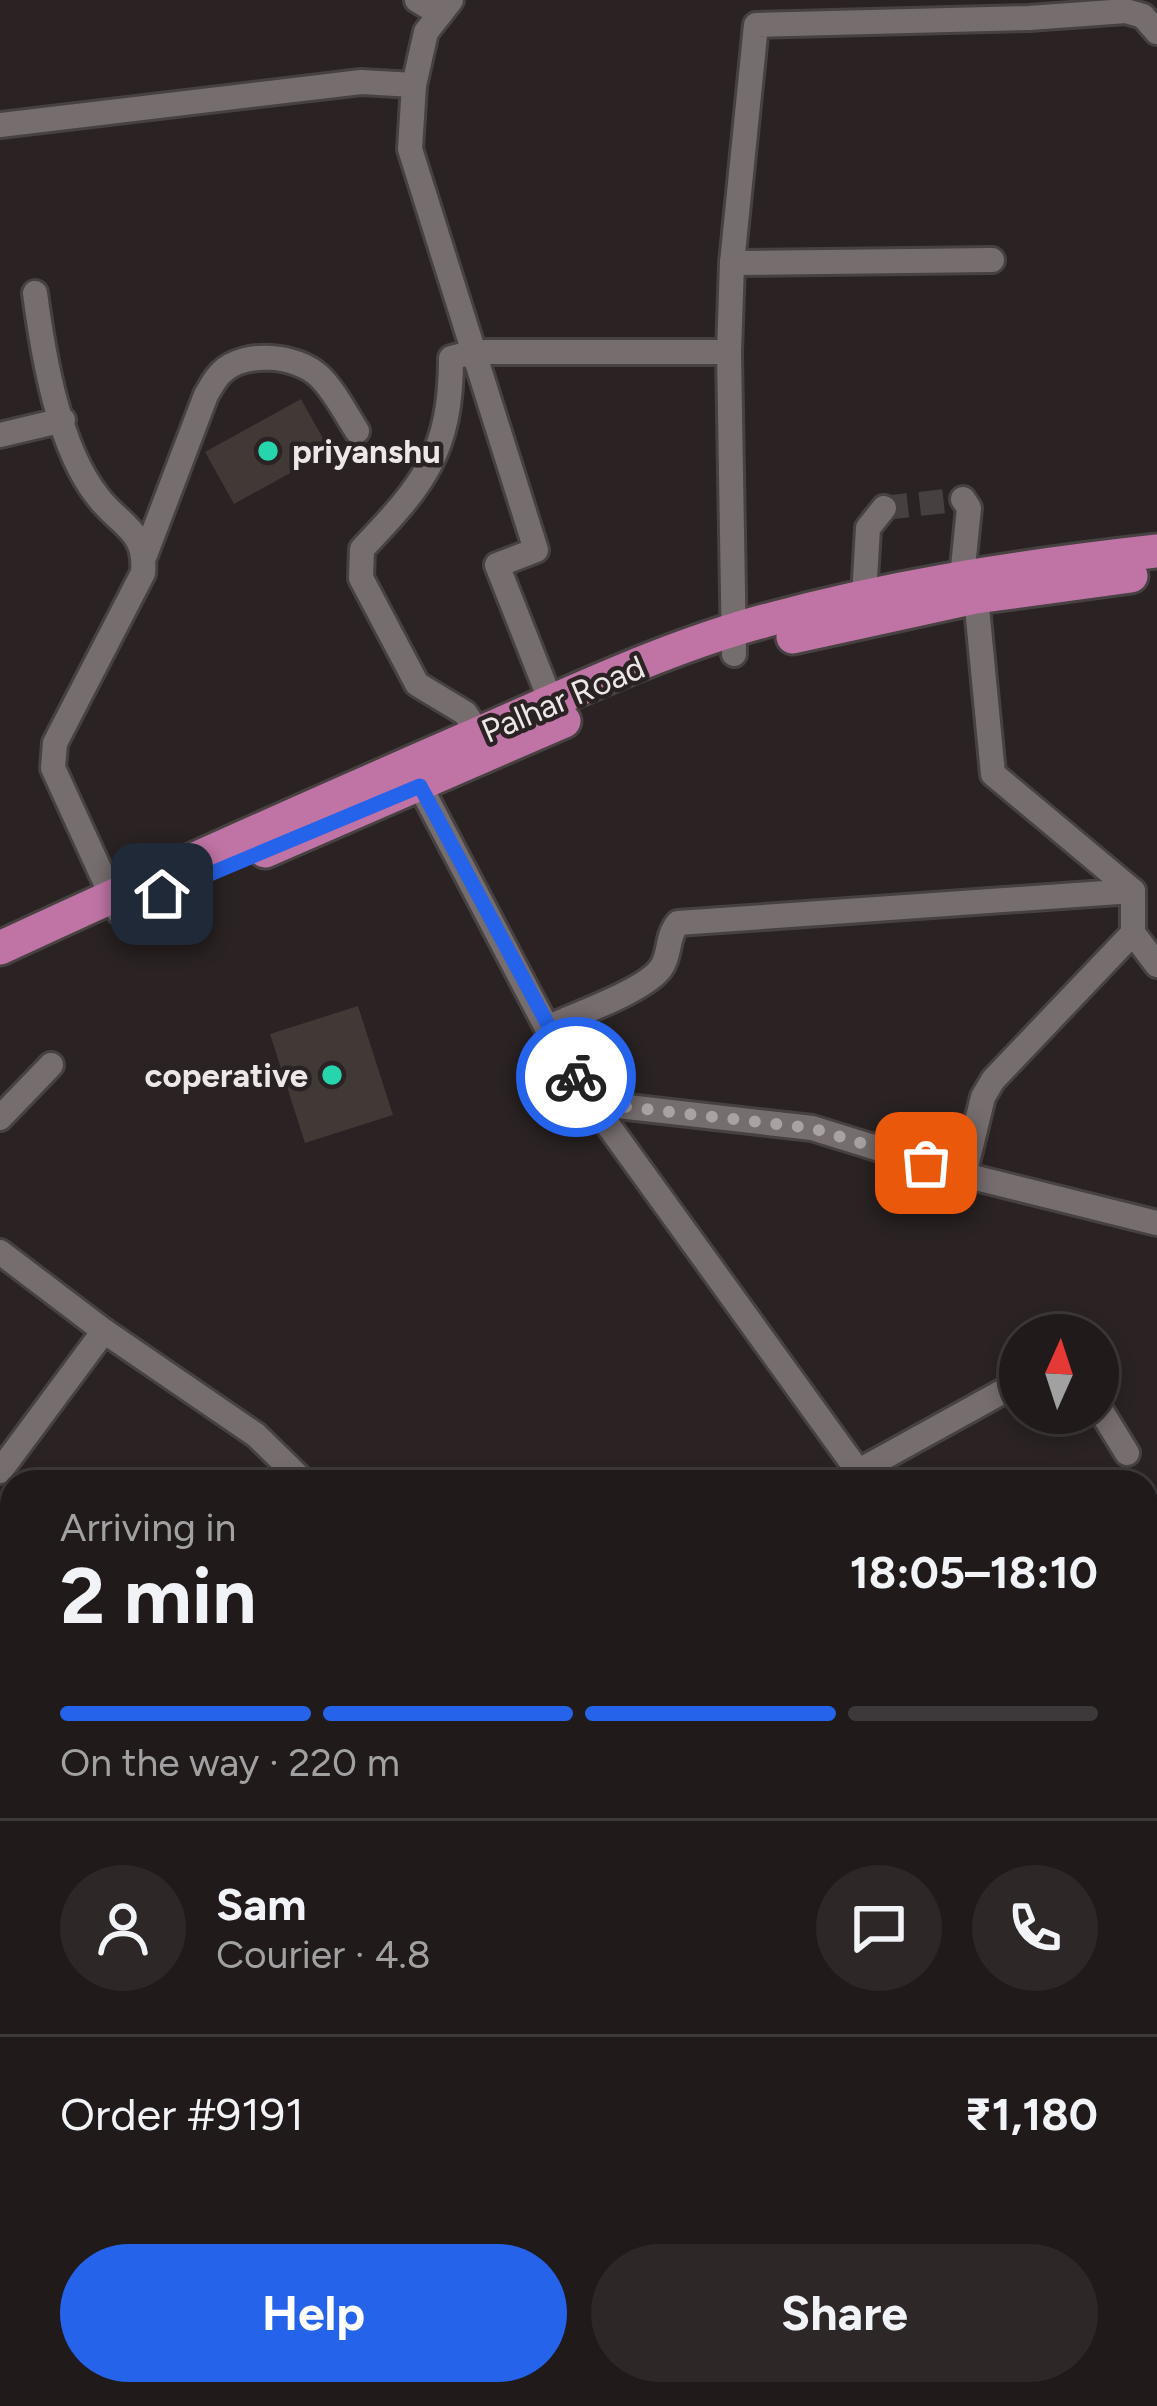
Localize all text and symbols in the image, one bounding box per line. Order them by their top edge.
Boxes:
place label: priyanshu [292,432,441,471]
marker: priyanshu [255,438,281,464]
street label: Palhar Road [476,647,650,751]
pin [111,843,213,945]
icon: home [129,861,195,927]
courier [516,1017,636,1137]
icon: bike [543,1044,609,1110]
place label: coperative [145,1056,308,1095]
marker: coperative [319,1062,345,1088]
pin [875,1112,977,1214]
icon: bag [893,1130,959,1196]
north arrow [999,1314,1119,1434]
map controls [999,1314,1119,1434]
text: Arriving in [60,1504,236,1551]
text: 18:05–18:10 [850,1545,1098,1599]
text: 2 min [60,1549,256,1643]
text: On the way · 220 m [60,1739,400,1786]
button: person [60,1865,186,1991]
button: chat [816,1865,942,1991]
button: phone [972,1865,1098,1991]
text: Sam [216,1877,307,1931]
text: Courier · 4.8 [216,1931,431,1978]
text: Order #9191 [60,2087,304,2141]
text: ₹1,180 [965,2087,1098,2141]
button: Help [60,2244,567,2382]
button: Share [591,2244,1098,2382]

